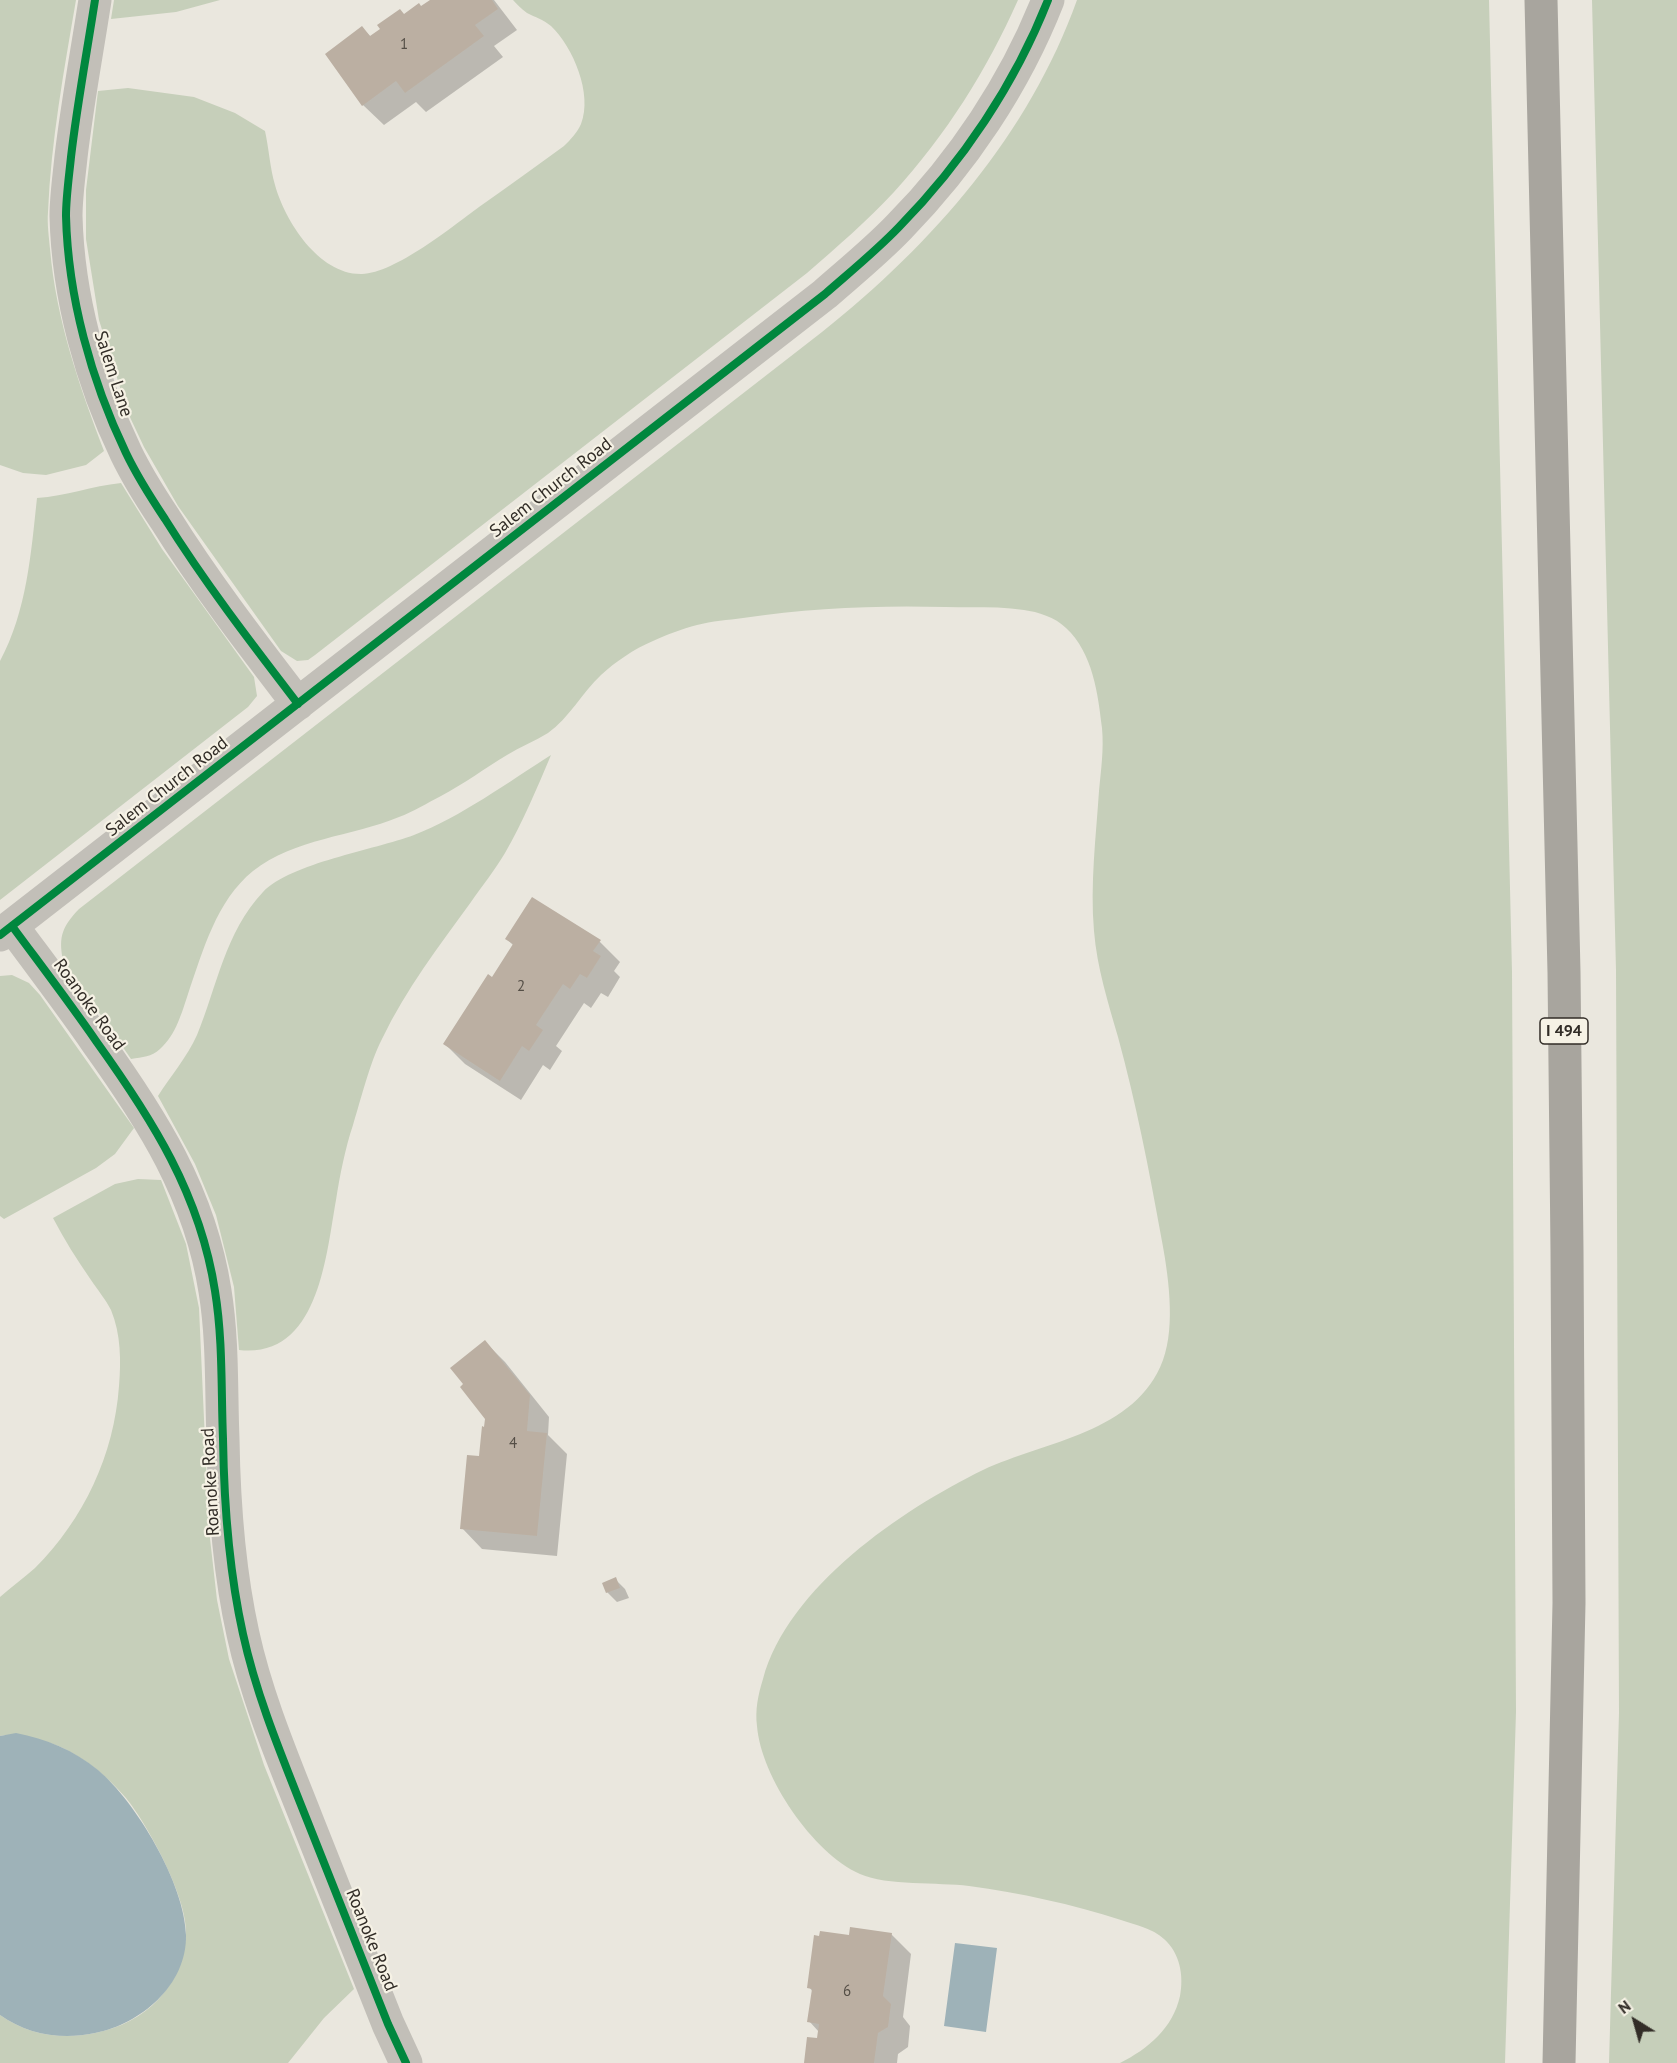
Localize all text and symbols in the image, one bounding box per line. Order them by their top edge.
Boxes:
house number: 1 [400,36,408,54]
street label: Salem Lane [89,328,137,420]
street label: Salem Church Road [486,434,616,542]
street label: Salem Church Road [102,733,232,841]
street label: Roanoke Road [48,955,130,1055]
house number: 2 [517,978,525,996]
road number: I 494 [1540,1018,1588,1044]
street label: Roanoke Road [197,1427,225,1537]
house number: 4 [509,1435,517,1453]
street label: Roanoke Road [341,1886,401,1994]
house number: 6 [843,1983,851,2001]
north arrow [1605,1991,1665,2051]
text: N [1614,1995,1634,2018]

